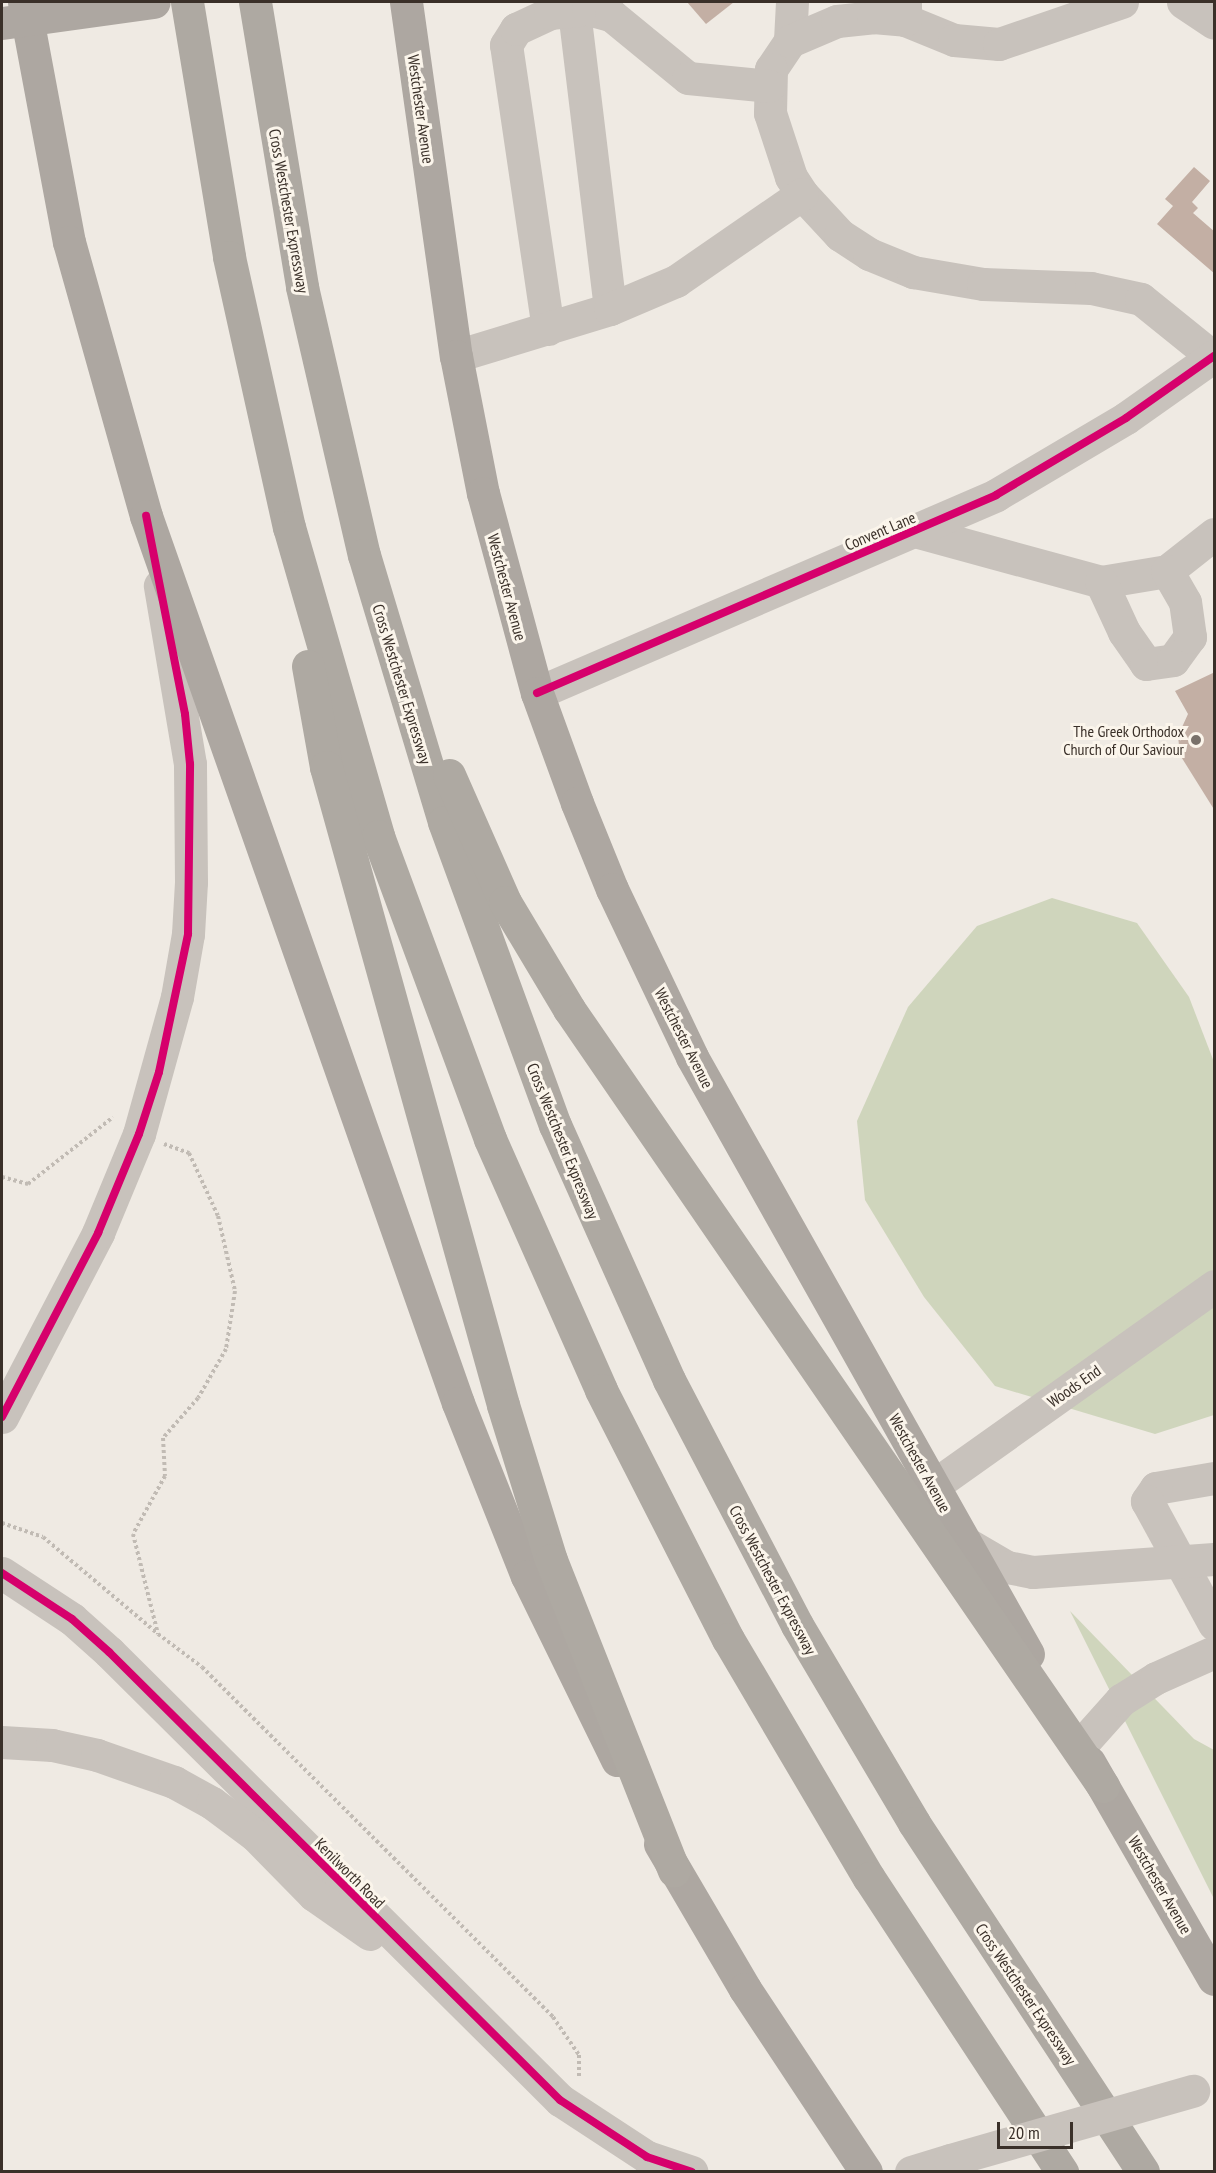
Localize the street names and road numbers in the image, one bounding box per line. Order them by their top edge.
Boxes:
street label: Westchester Avenue [404,53,438,165]
street label: Cross Westchester Expressway [265,127,313,295]
street label: Convent Lane [842,508,918,554]
street label: Westchester Avenue [483,531,531,643]
street label: Cross Westchester Expressway [368,602,436,766]
street label: Westchester Avenue [650,984,718,1092]
street label: Cross Westchester Expressway [523,1060,603,1222]
street label: Woods End [1044,1361,1104,1411]
street label: Westchester Avenue [885,1410,955,1516]
street label: Cross Westchester Expressway [725,1502,821,1658]
street label: Westchester Avenue [1124,1832,1196,1938]
street label: Kenilworth Road [311,1834,389,1912]
street label: Cross Westchester Expressway [971,1920,1081,2068]

